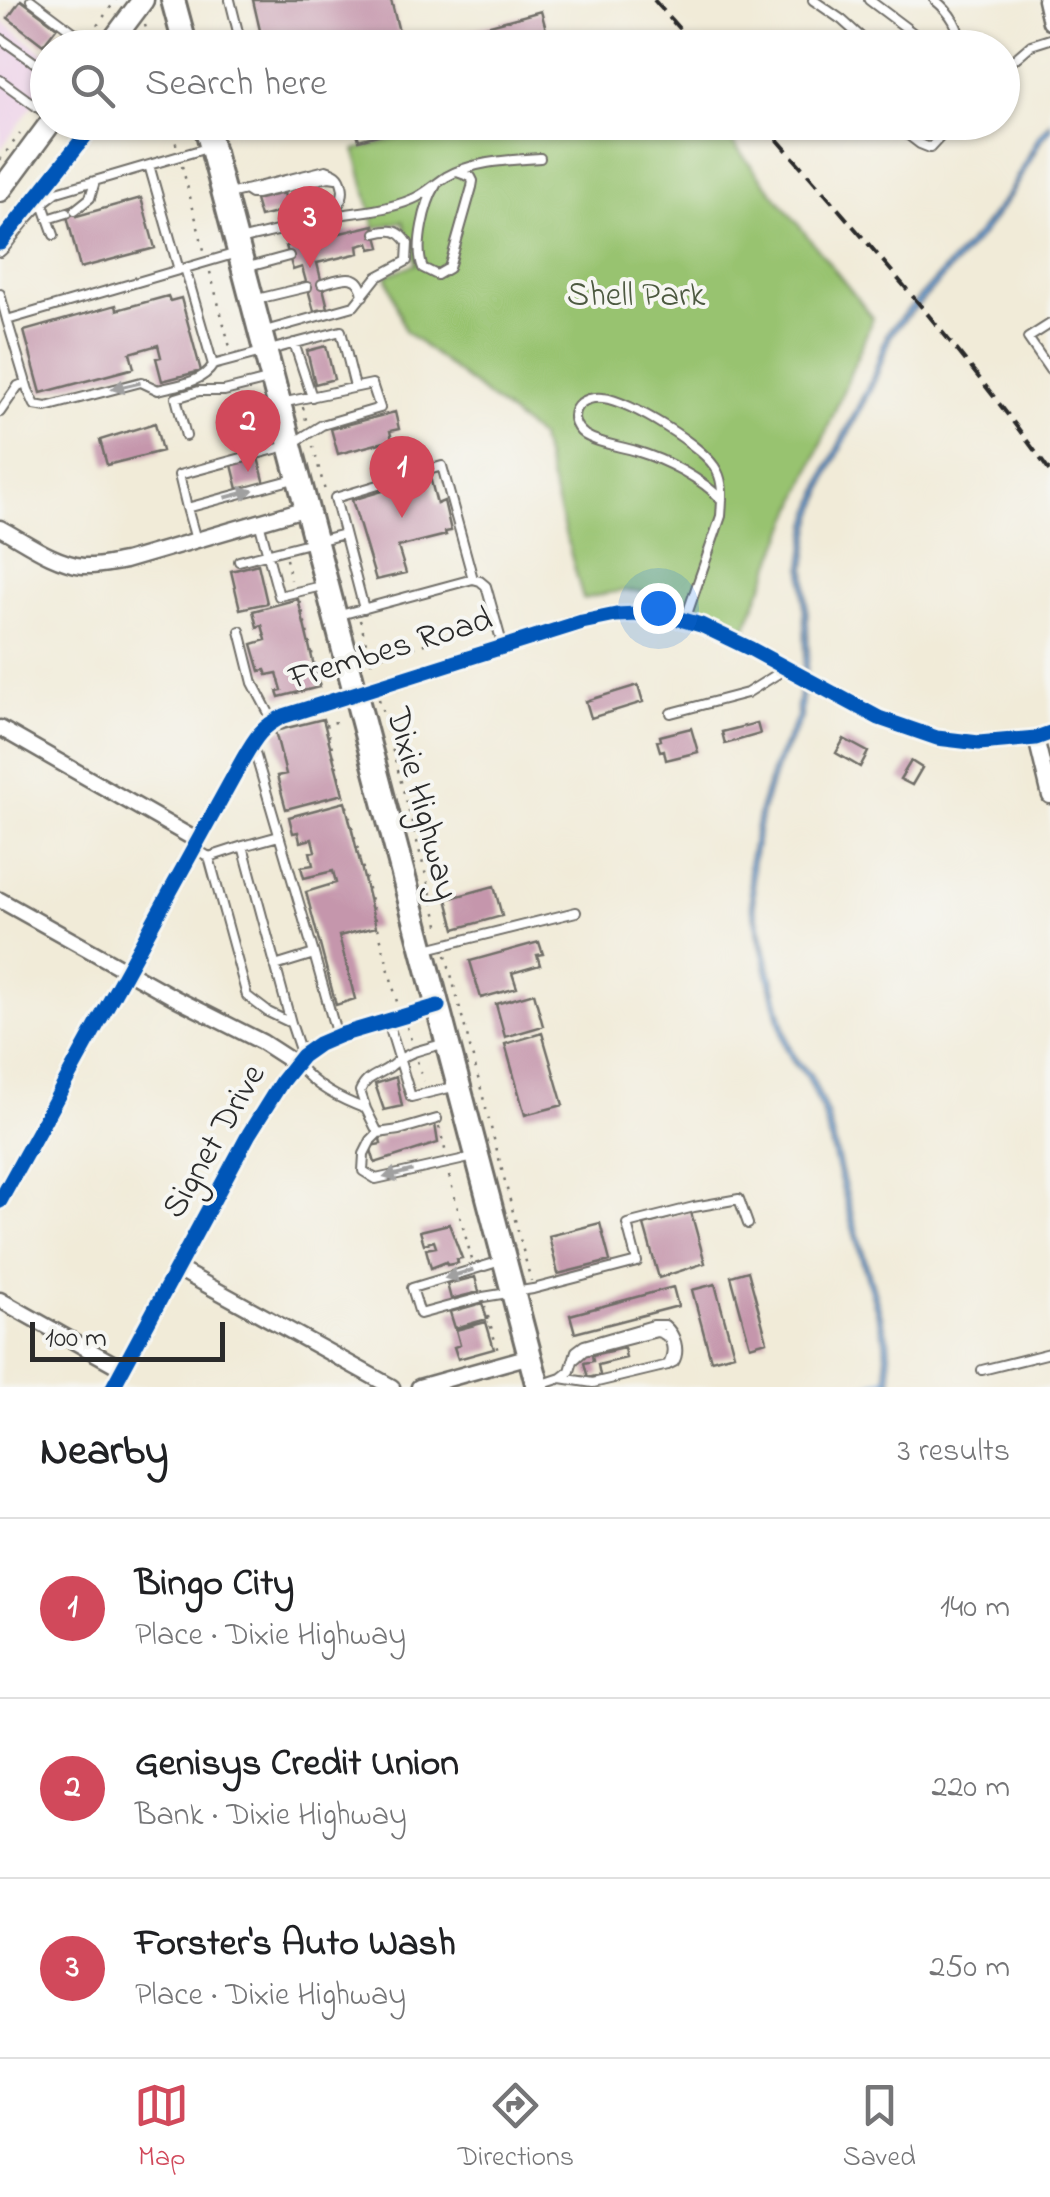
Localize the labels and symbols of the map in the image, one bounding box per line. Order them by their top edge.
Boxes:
pin: 3 [278,186,342,268]
park label: Shell Park [567,271,706,322]
one-way arrow [110,379,141,394]
pin: 2 [216,390,280,472]
pin: 1 [370,436,434,518]
one-way arrow [224,486,255,502]
your location [633,583,684,634]
street label: Frembes Road [282,595,499,705]
street label: Dixie Highway [371,701,471,906]
street label: Signet Drive [150,1055,280,1229]
one-way arrow [382,1166,413,1182]
one-way arrow [443,1267,474,1282]
scale bar [30,1317,225,1362]

